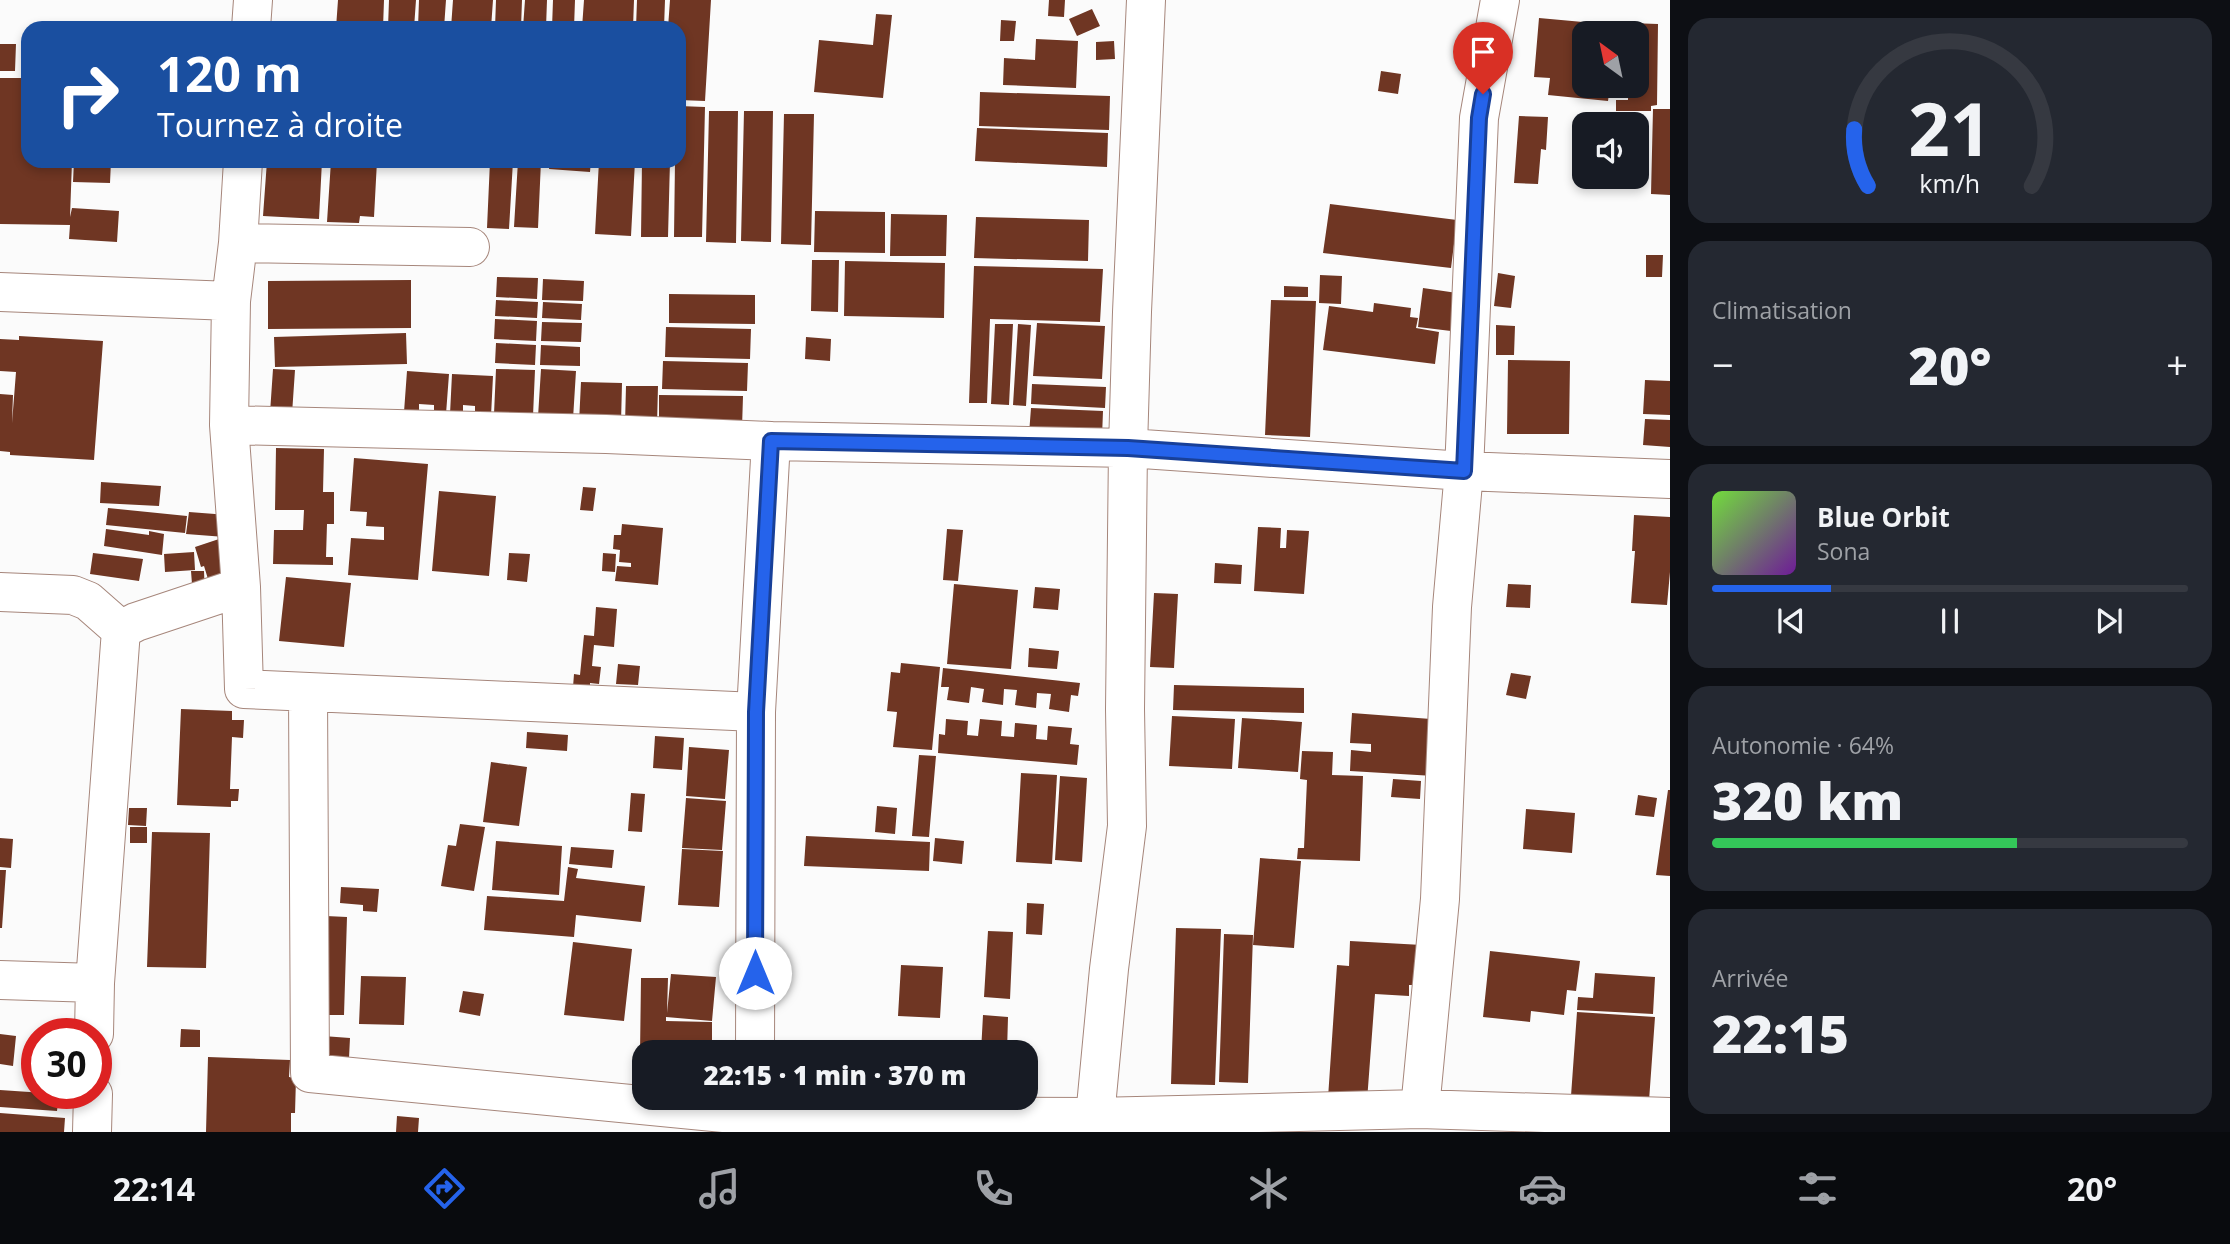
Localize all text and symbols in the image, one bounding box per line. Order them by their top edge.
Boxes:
north arrow [1572,21,1648,98]
map controls [1572,21,1649,189]
pin [1453,22,1513,94]
icon: arrive [1464,33,1502,71]
text: 120 m [157,40,302,106]
icon: right [42,49,133,140]
text: 21 [1908,79,1992,178]
text: Tournez à droite [157,103,403,146]
button: sound [1572,112,1649,189]
text: km/h [1920,166,1980,200]
text: Climatisation [1712,294,1852,326]
text: 20° [1909,329,1991,400]
text: − [1712,338,1734,390]
text: + [2166,338,2188,390]
text: Blue Orbit [1817,499,1950,535]
text: Sona [1817,535,1870,567]
icon: previous [1772,602,1810,640]
icon: pause [1931,602,1969,640]
icon: next [2090,602,2128,640]
text: Autonomie · 64% [1712,729,1894,761]
text: 320 km [1712,764,1903,835]
position arrow [718,936,792,1010]
text: Arrivée [1712,962,1788,994]
text: 22:15 [1712,997,1849,1068]
speed limit sign: 30 [21,1018,112,1109]
text: 22:15 · 1 min · 370 m [704,1057,966,1093]
icon: directions [420,1164,469,1213]
icon: music [695,1164,744,1213]
icon: phone [969,1164,1018,1213]
icon: climate [1244,1164,1293,1213]
icon: car [1518,1164,1567,1213]
icon: filters [1793,1164,1842,1213]
text: 22:14 [113,1167,195,1210]
text: 20° [2067,1167,2117,1210]

